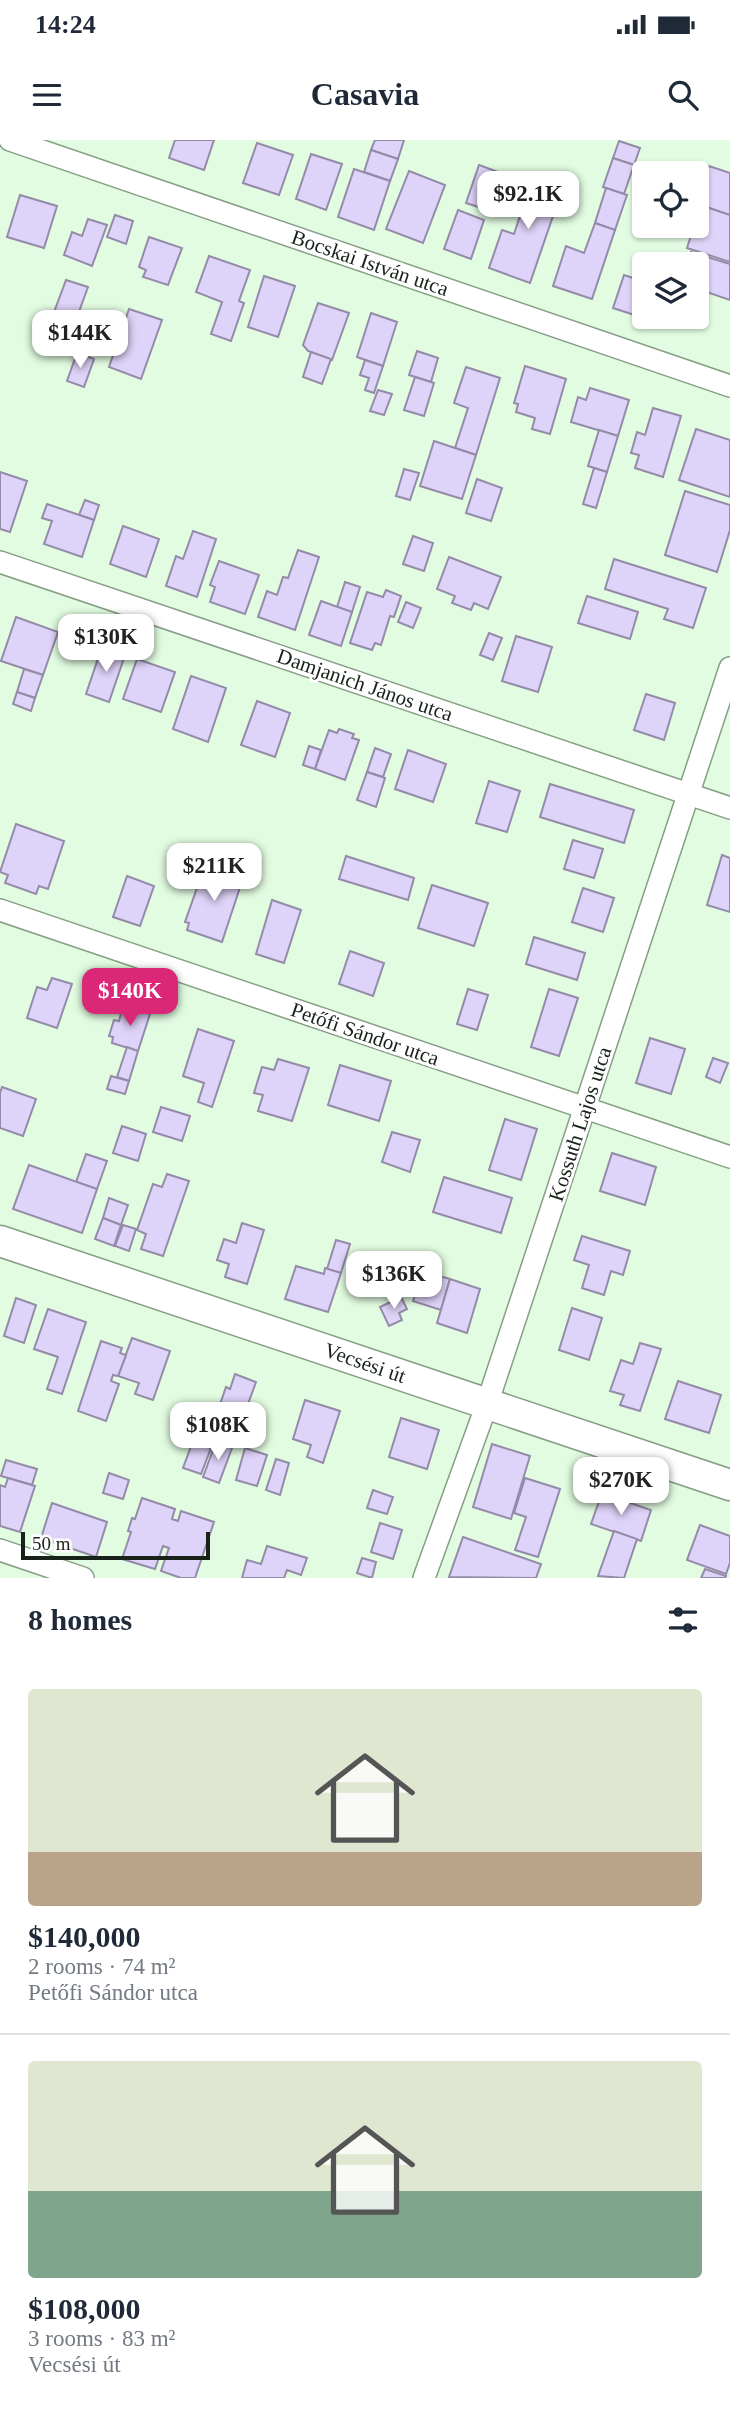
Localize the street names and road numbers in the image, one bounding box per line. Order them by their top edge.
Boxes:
street label: Bocskai István utca [288,225,452,301]
street label: Damjanich János utca [274,644,457,727]
street label: Petőfi Sándor utca [288,997,443,1071]
street label: Kossuth Lajos utca [544,1043,616,1204]
street label: Vecsési út [321,1338,409,1388]

